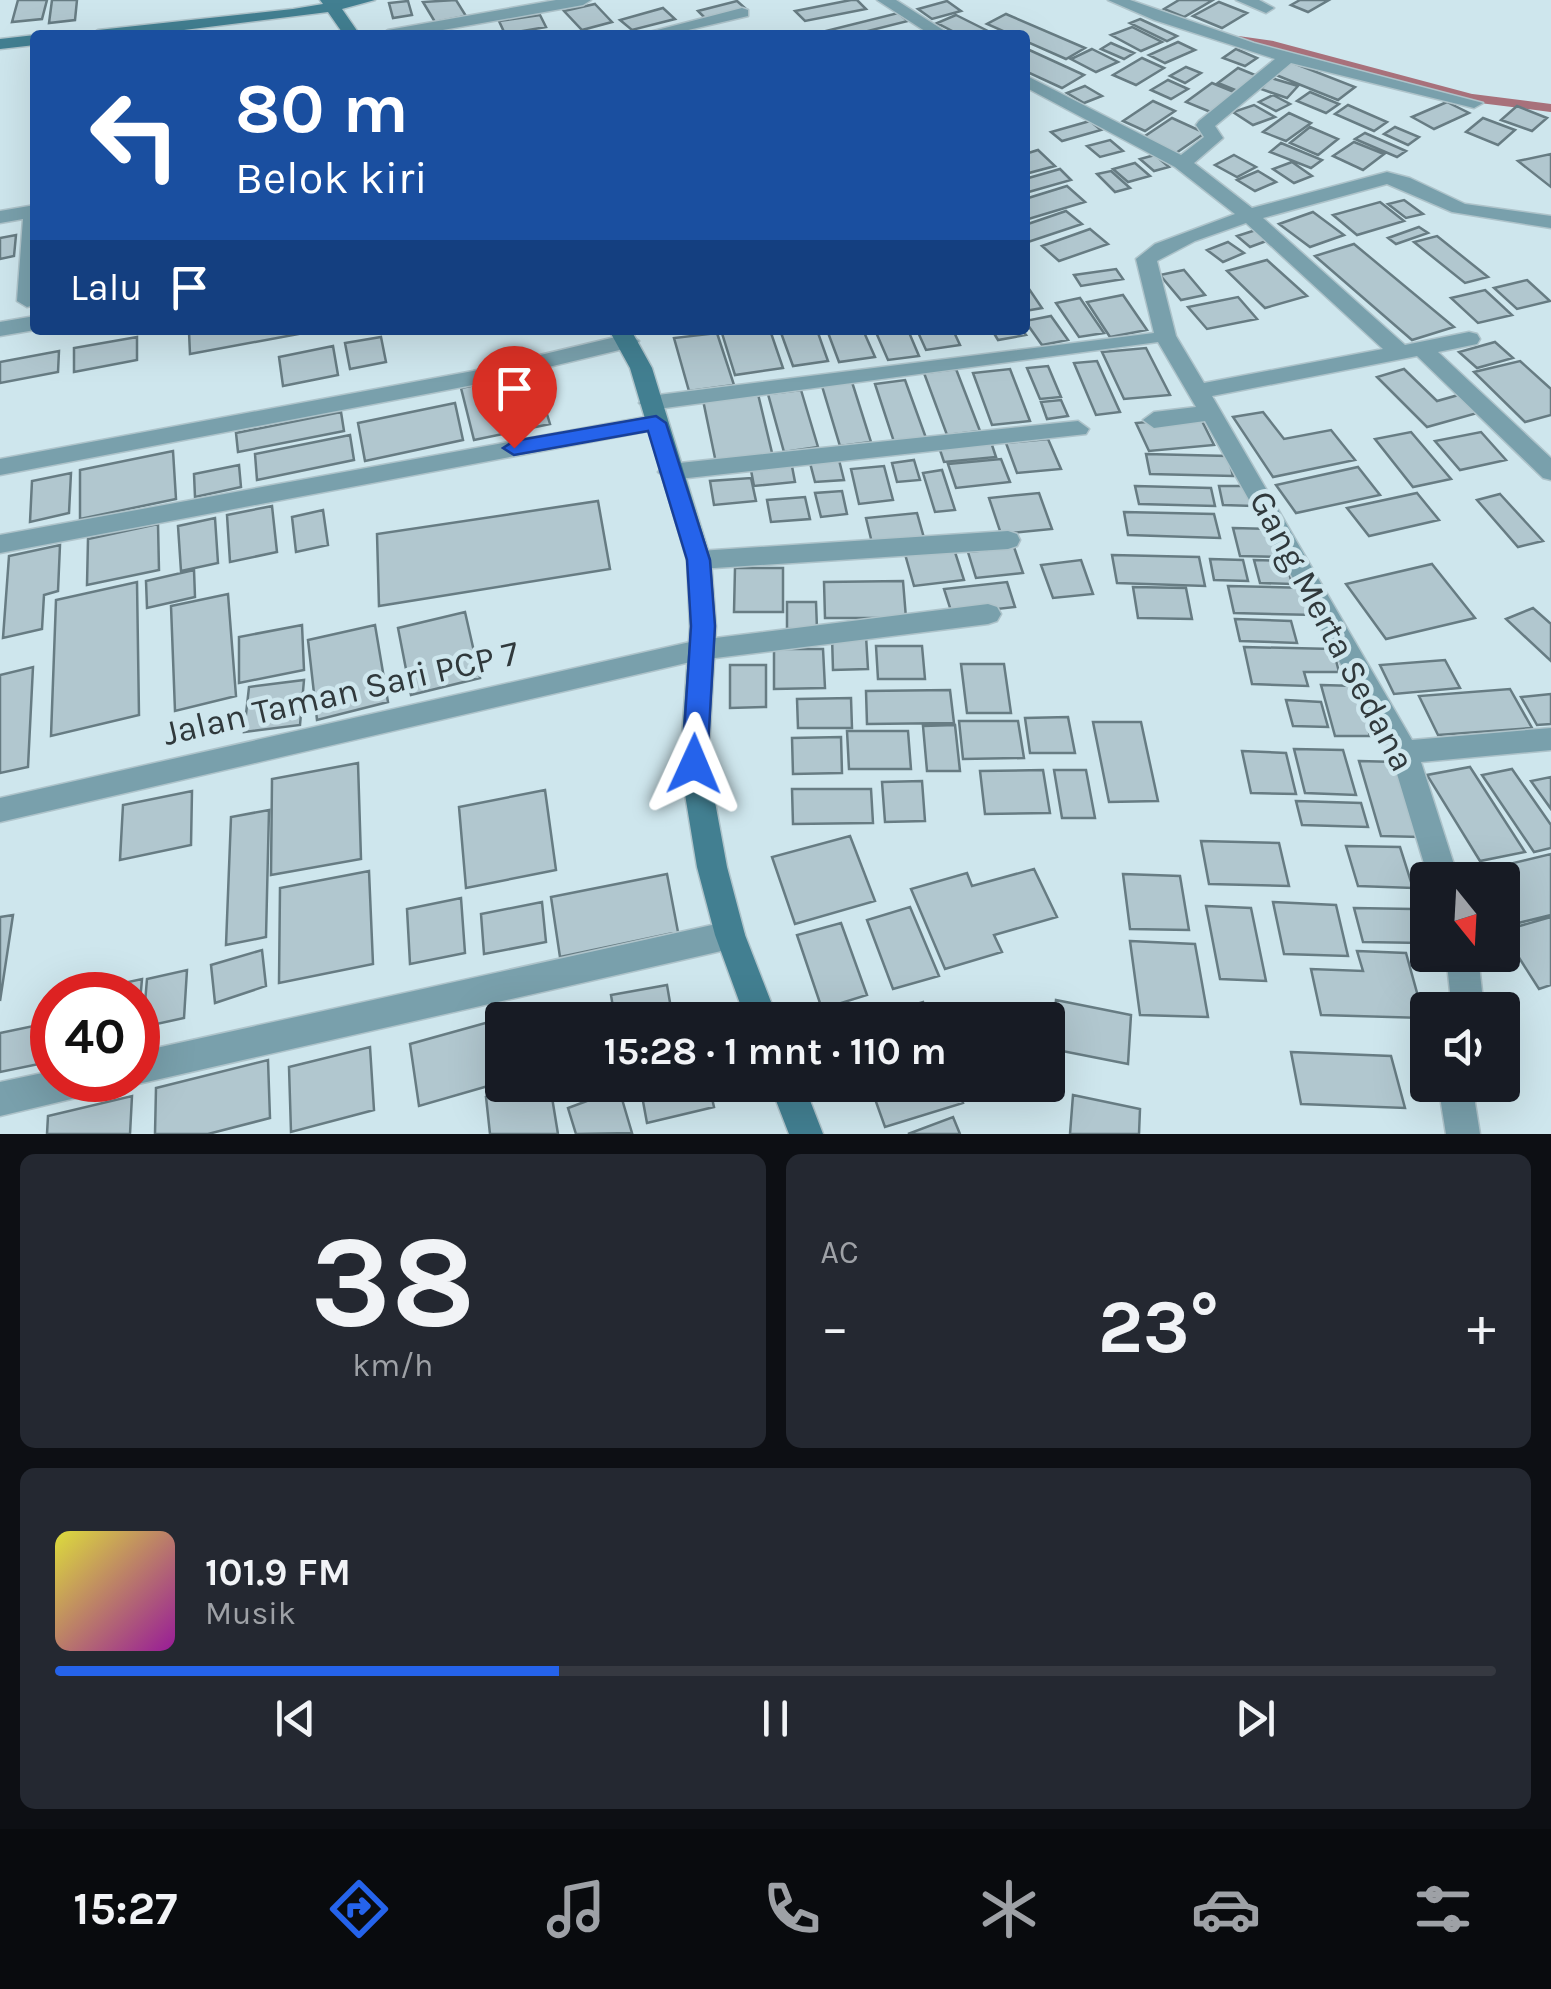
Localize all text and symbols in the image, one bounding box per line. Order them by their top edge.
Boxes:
text: 80 m [235,68,409,150]
icon: left [70,70,200,200]
text: Belok kiri [235,152,428,204]
icon: arrive [162,260,217,315]
text: Lalu [70,265,142,310]
pin [472,346,557,449]
icon: arrive [487,361,542,416]
street label: Gang Merta Sedana [1241,484,1423,778]
street label: Jalan Taman Sari PCP 7 [159,632,523,754]
position arrow [642,712,746,816]
north arrow [1410,862,1520,972]
map controls [1410,862,1520,1102]
speed limit sign: 40 [30,972,160,1102]
button: sound [1410,992,1520,1102]
text: 15:28 · 1 mnt · 110 m [604,1029,946,1074]
text: 38 [310,1206,475,1358]
text: AC [821,1234,859,1271]
text: 23° [1098,1283,1219,1371]
text: − [821,1295,849,1359]
text: + [1467,1295,1496,1359]
text: km/h [352,1347,433,1384]
text: 101.9 FM [205,1550,351,1595]
text: Musik [205,1595,296,1632]
icon: previous [268,1691,323,1746]
icon: pause [748,1691,803,1746]
icon: next [1228,1691,1283,1746]
icon: directions [324,1874,394,1944]
icon: music [541,1874,611,1944]
icon: phone [757,1874,827,1944]
icon: climate [974,1874,1044,1944]
icon: car [1191,1874,1261,1944]
icon: filters [1408,1874,1478,1944]
text: 15:27 [73,1883,177,1935]

